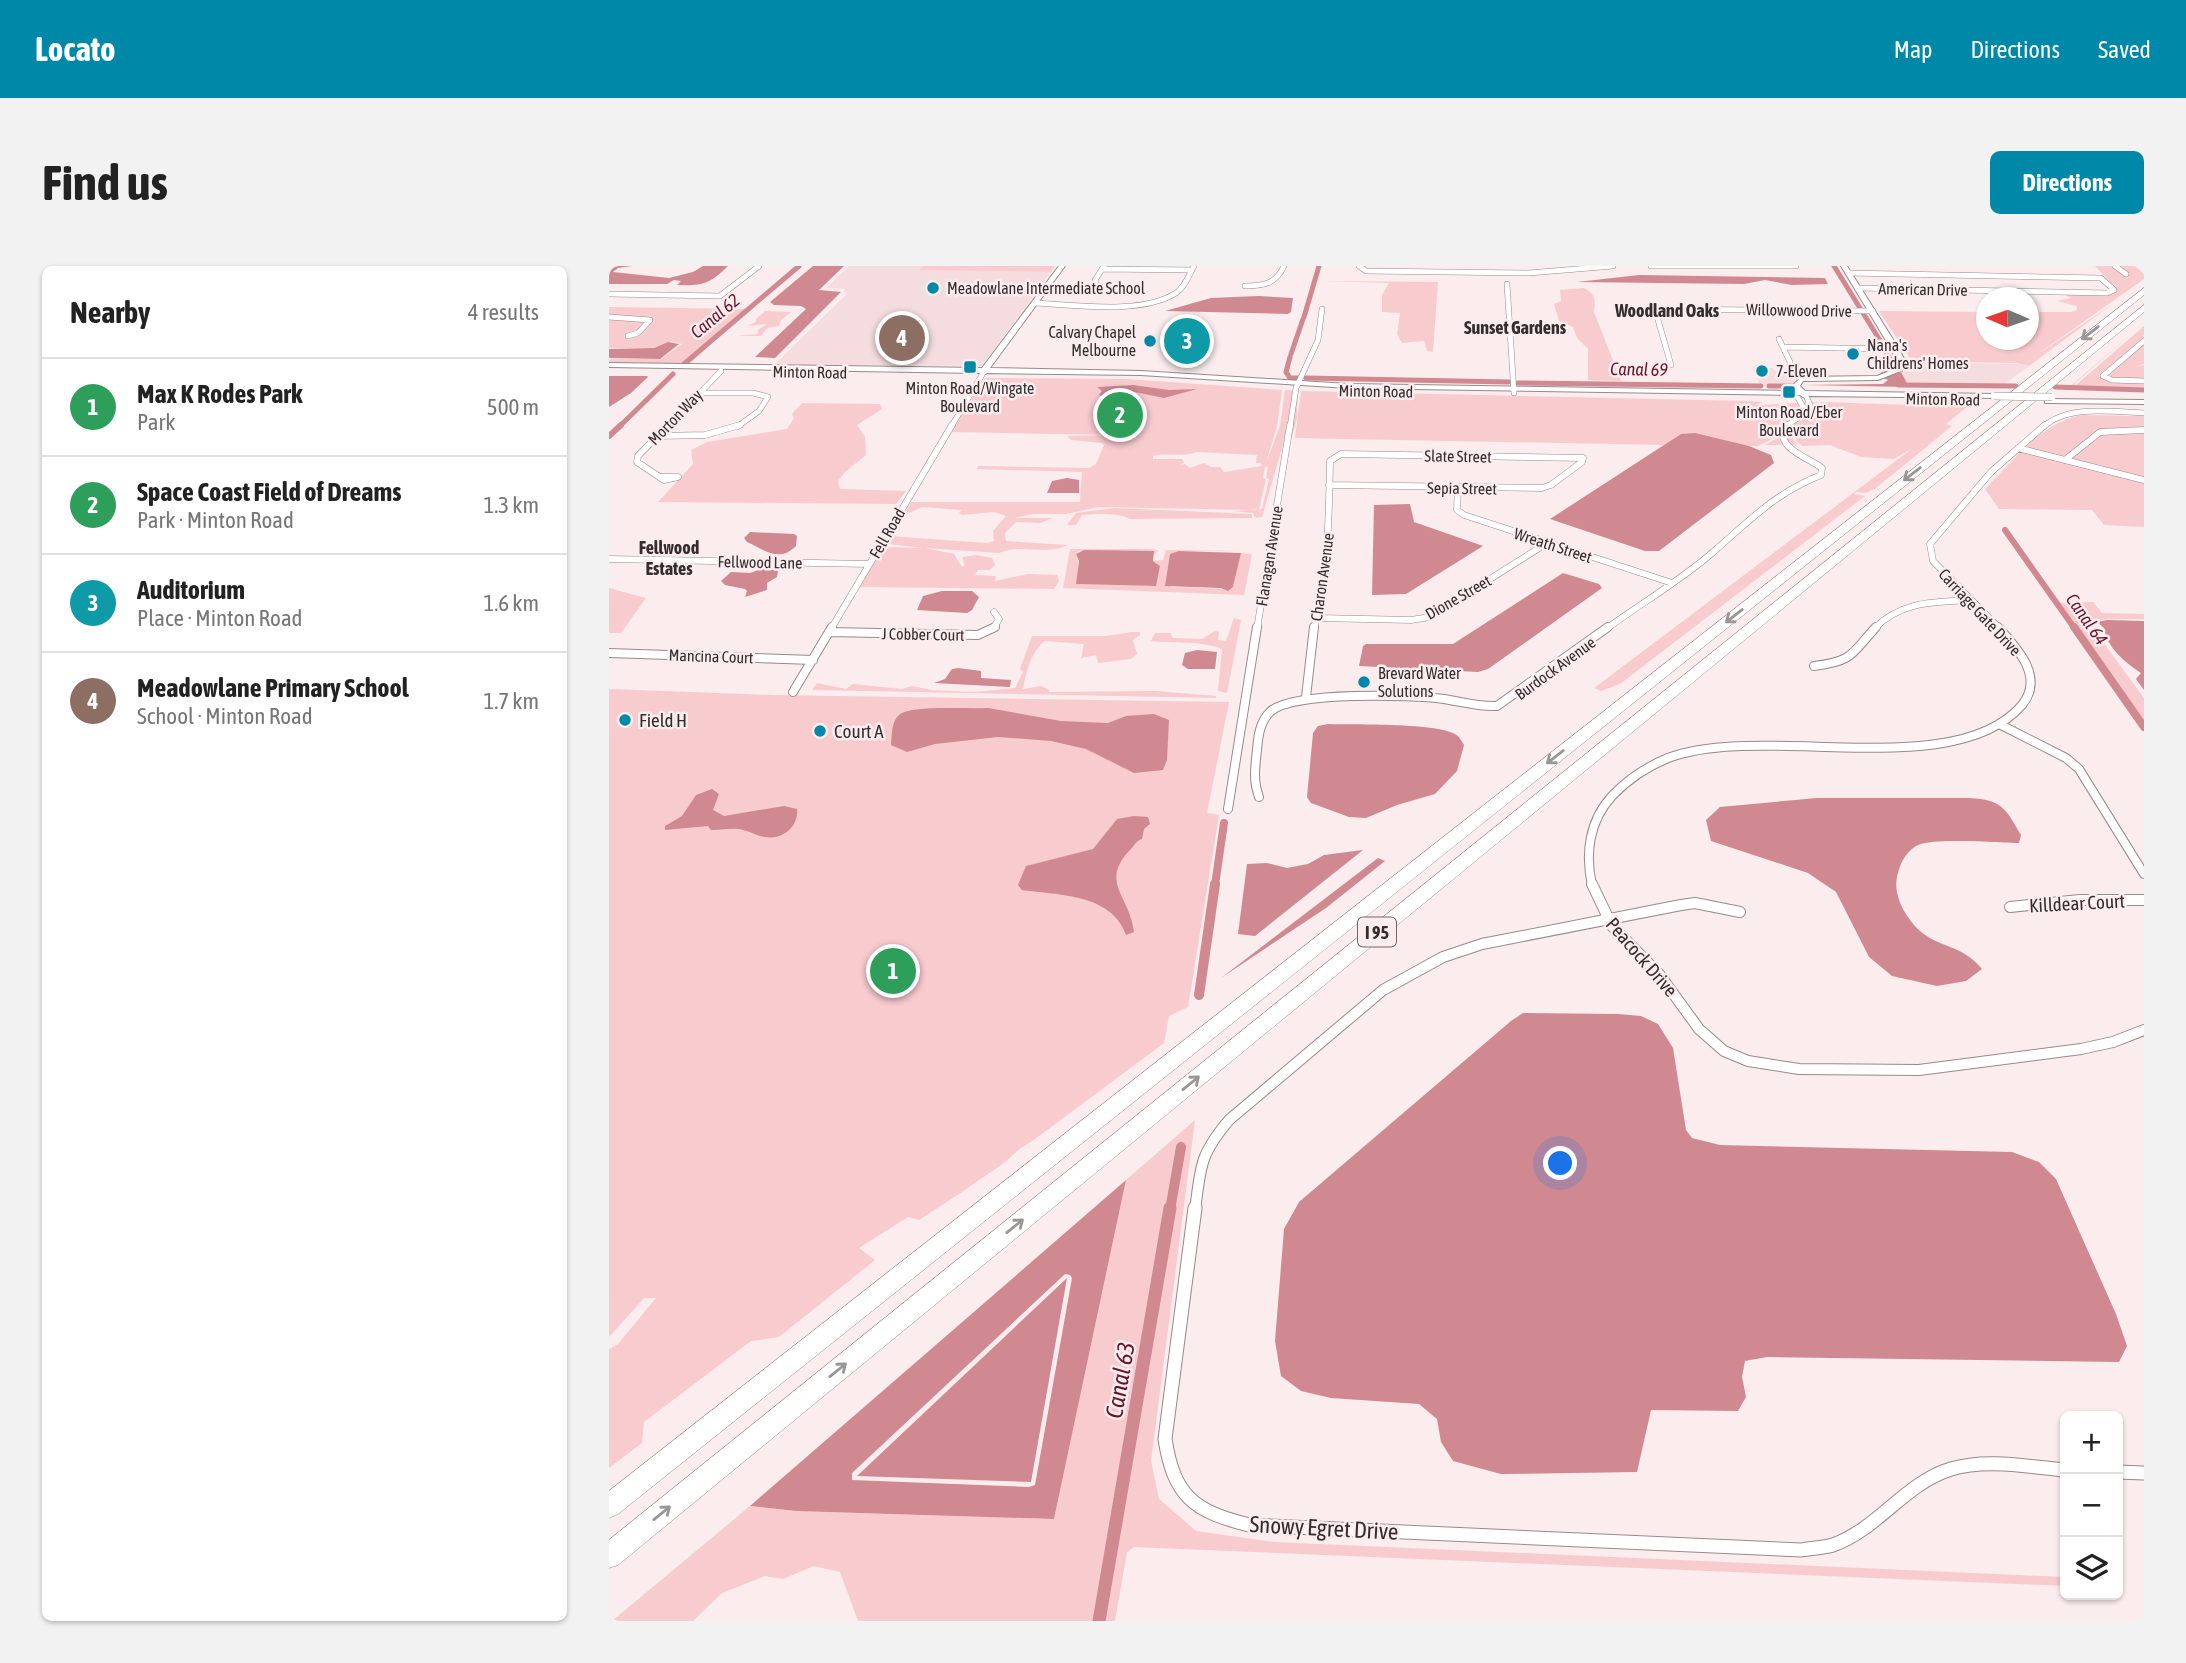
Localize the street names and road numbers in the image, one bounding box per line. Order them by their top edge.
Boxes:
street label: American Drive [1878,279,1968,299]
street label: Willowwood Drive [1746,300,1852,320]
street label: Minton Road [773,362,847,382]
street label: Minton Road [1339,381,1413,401]
street label: Morton Way [644,385,707,449]
street label: Minton Road [1906,389,1980,409]
street label: Slate Street [1424,446,1492,466]
street label: Sepia Street [1427,478,1498,499]
street label: Flanagan Avenue [1252,504,1287,608]
street label: Fell Road [866,505,908,561]
street label: Wreath Street [1512,524,1595,566]
street label: Charon Avenue [1307,532,1337,622]
street label: Fellwood Lane [718,552,802,572]
street label: Carriage Gate Drive [1934,565,2025,660]
street label: Dione Street [1422,571,1494,623]
street label: J Cobber Court [881,624,965,644]
street label: Burdock Avenue [1511,633,1599,703]
street label: Mancina Court [668,646,754,666]
street label: Killdear Court [2029,890,2125,916]
street label: Peacock Drive [1602,913,1682,1001]
road number: I 95 [1358,918,1396,946]
street label: Snowy Egret Drive [1249,1511,1399,1545]

